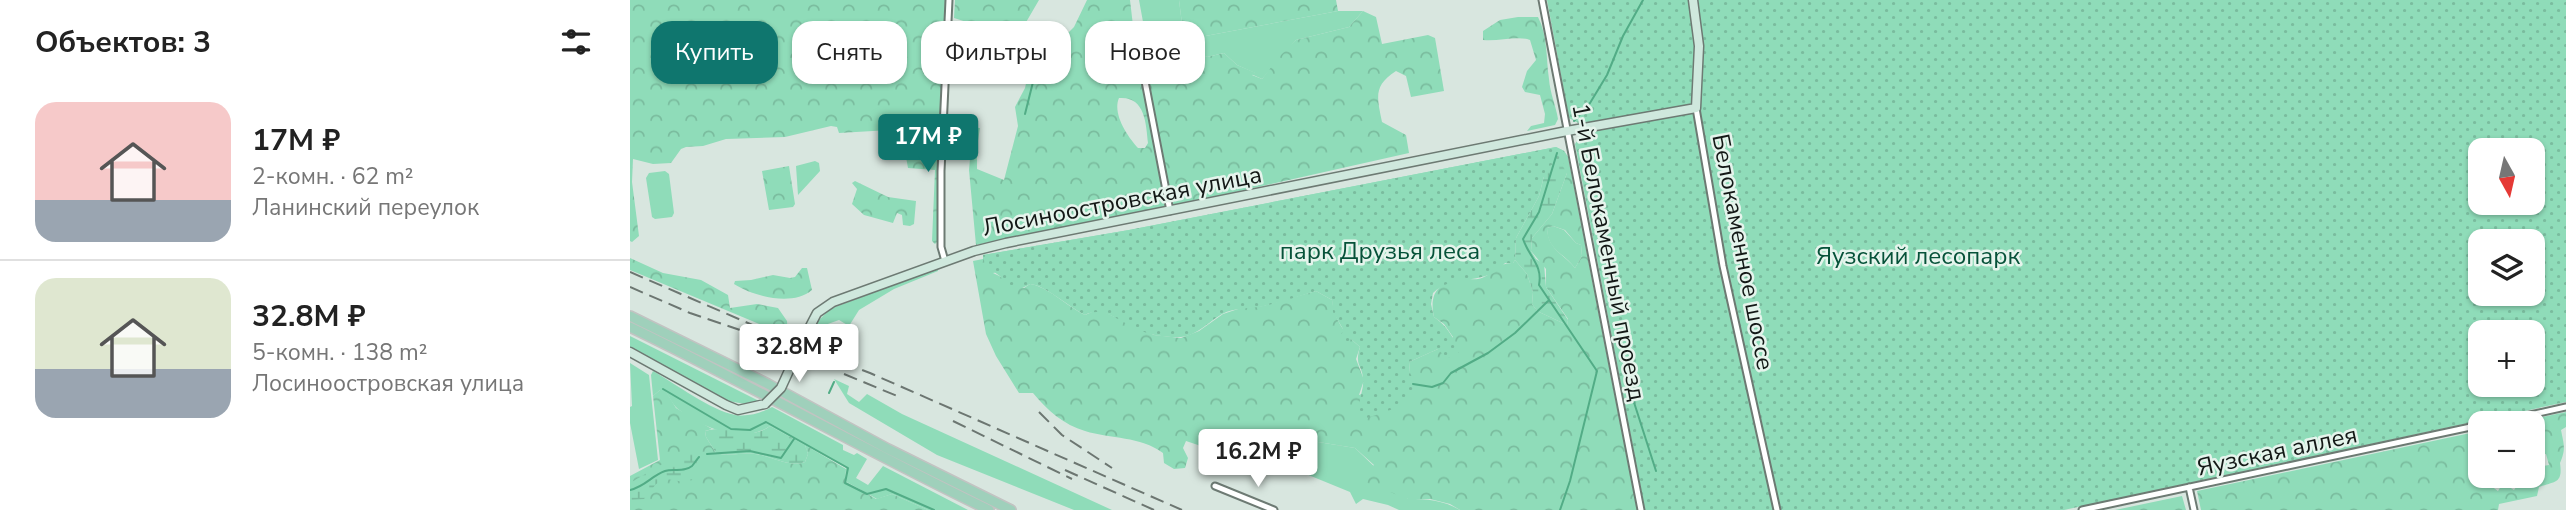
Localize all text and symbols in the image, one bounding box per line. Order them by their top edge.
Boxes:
chip: Купить [651,21,778,84]
chip: Снять [792,21,907,84]
chip: Фильтры [921,21,1071,84]
chip: Новое [1085,21,1205,84]
text: Объектов: 3 [35,22,211,63]
icon: filters [557,23,595,61]
street label: 1-й Белокаменный проезд [1564,100,1654,404]
pin: 17M ₽ [879,114,977,174]
text: 17M ₽ [252,120,340,161]
text: 17M ₽ [894,121,962,152]
icon: home [91,130,175,214]
street label: Белокаменное шоссе [1704,131,1782,373]
north arrow [2468,138,2544,215]
map controls [2468,138,2545,488]
street label: Лосиноостровская улица [980,158,1264,244]
text: 2-комн. · 62 m² [252,161,414,192]
text: Ланинский переулок [252,192,479,223]
button: layers [2468,229,2545,306]
park label: парк Друзья леса [1280,235,1480,267]
park label: Яузский лесопарк [1816,240,2020,272]
text: 32.8M ₽ [252,296,366,337]
icon: home [91,306,175,390]
button: + [2468,320,2545,397]
pin: 32.8M ₽ [734,324,864,384]
text: 32.8M ₽ [755,331,843,362]
text: 5-комн. · 138 m² [252,337,427,368]
text: Лосиноостровская улица [252,368,524,399]
button: − [2468,411,2545,488]
street label: Яузская аллея [2194,418,2360,484]
pin: 16.2M ₽ [1193,430,1323,489]
text: 16.2M ₽ [1214,436,1302,467]

